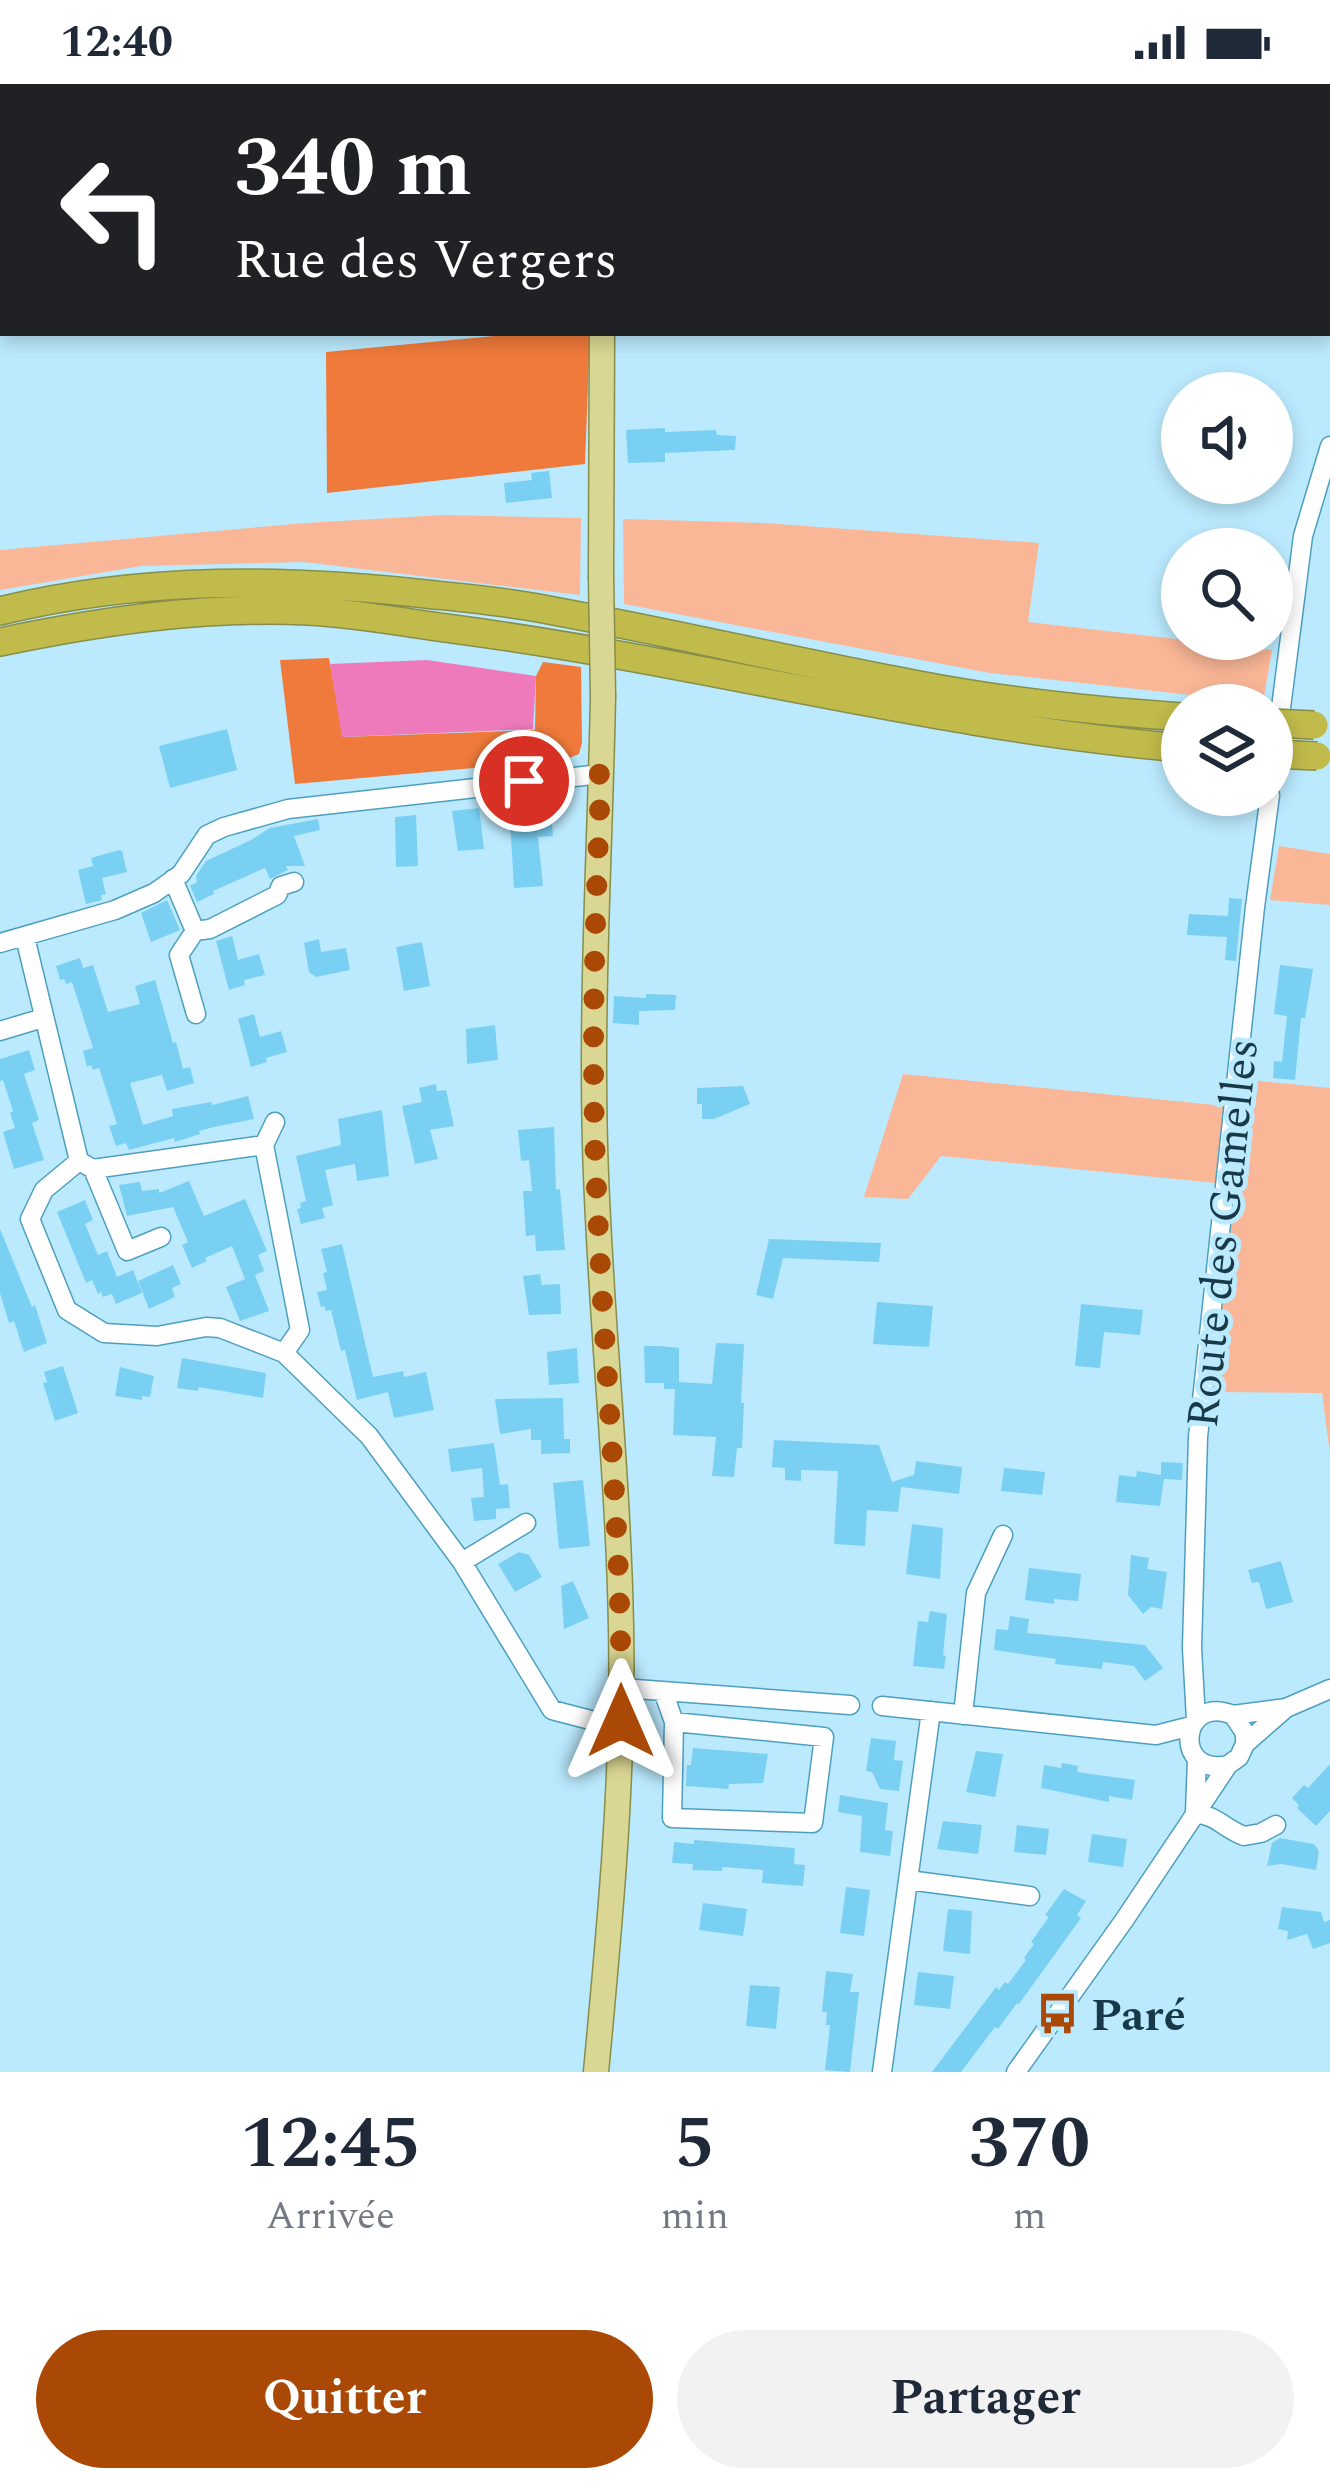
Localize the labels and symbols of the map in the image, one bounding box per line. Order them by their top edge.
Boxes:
pin [473,730,575,832]
street label: Route des Gamelles [1169,1035,1278,1431]
position arrow [558,1658,684,1784]
place label: Paré [1091,1982,1186,2051]
bus stop icon: Paré [1034,1991,1080,2037]

